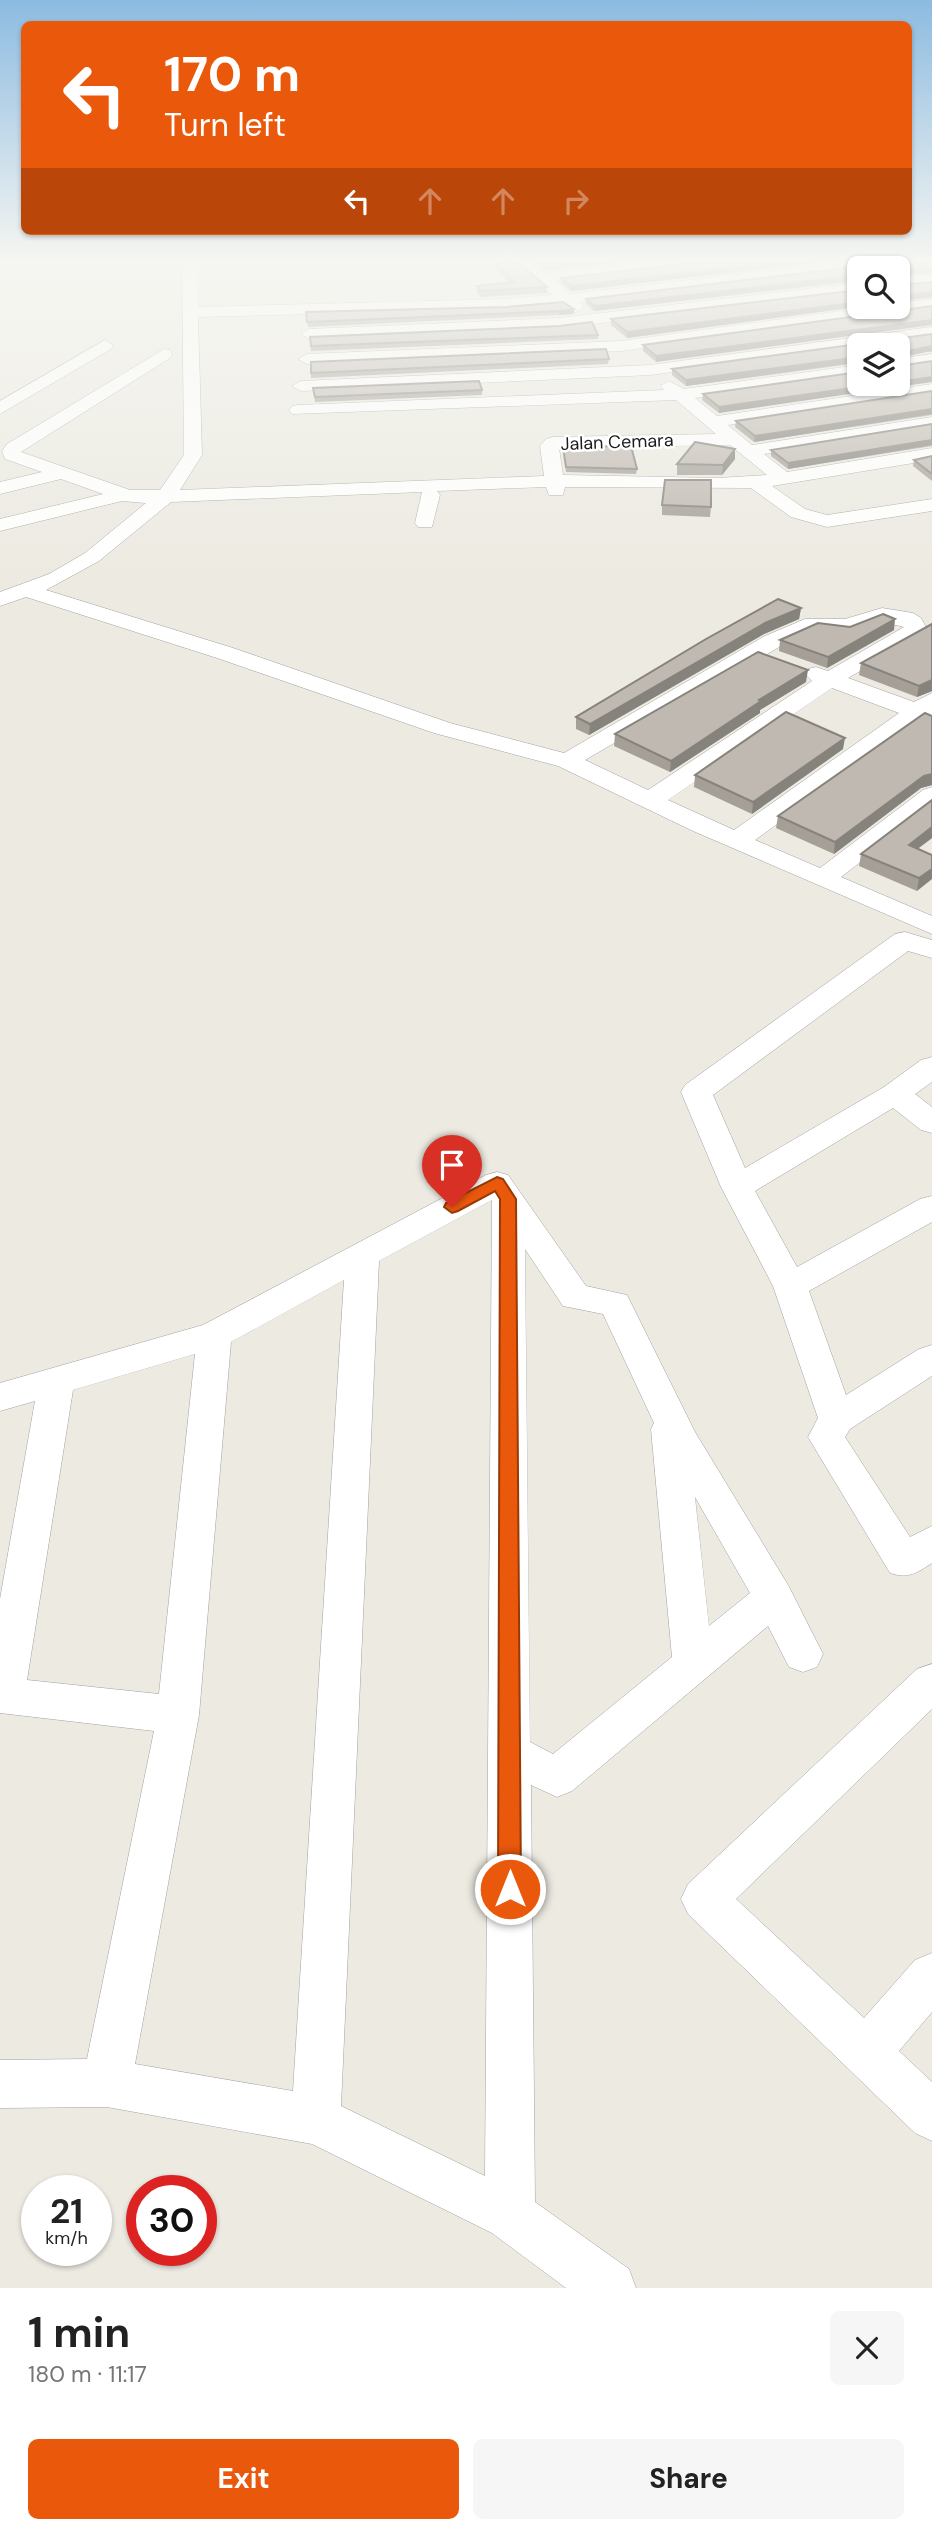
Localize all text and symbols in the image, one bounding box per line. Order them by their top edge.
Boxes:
text: 170 m [164,42,300,106]
icon: left [49,49,140,140]
text: Turn left [164,104,286,146]
icon: left [338,182,376,220]
icon: ahead [411,182,449,220]
icon: ahead [484,182,522,220]
icon: right [557,182,595,220]
map controls [847,256,910,396]
button: search [847,256,910,319]
button: layers [847,333,910,396]
street label: Jalan Cemara [560,428,674,456]
pin [422,1135,482,1207]
icon: arrive [433,1146,471,1184]
position arrow [473,1852,547,1926]
speed limit sign: 30 [126,2175,217,2266]
text: 21 [50,2188,83,2234]
text: km/h [45,2226,88,2250]
text: 1 min [28,2305,130,2360]
button: close [830,2311,904,2385]
text: 180 m · 11:17 [28,2359,147,2389]
button: Exit [28,2439,459,2519]
button: Share [473,2439,904,2519]

